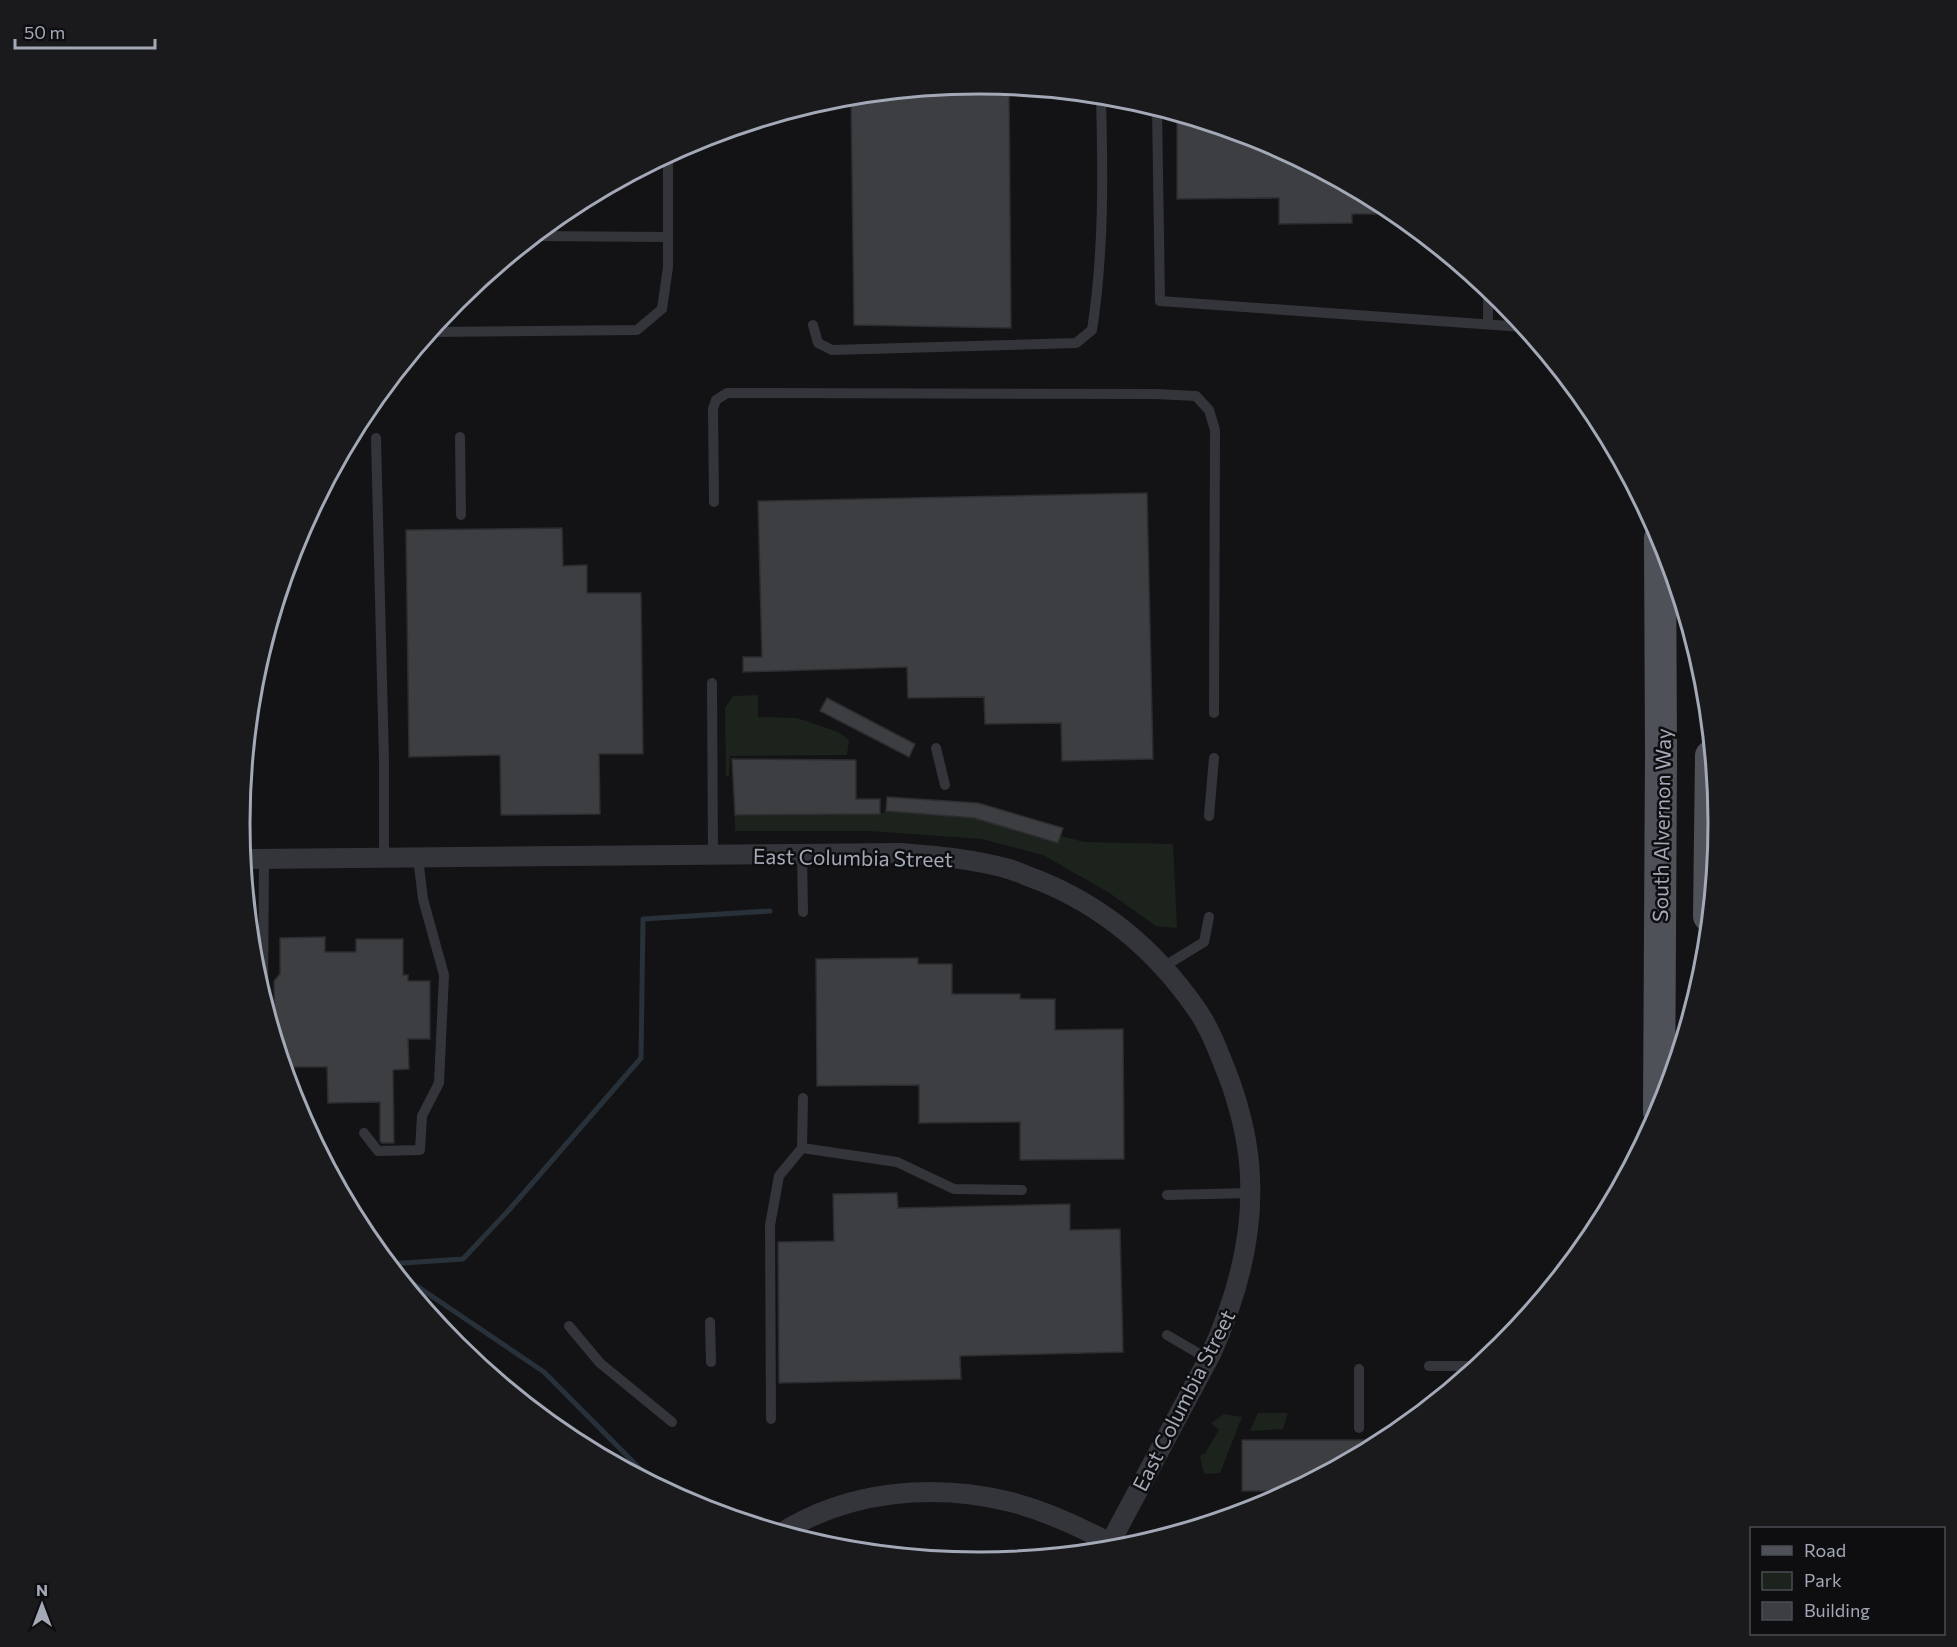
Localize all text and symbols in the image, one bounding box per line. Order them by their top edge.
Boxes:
scale bar [15,12,154,50]
text: 50 m [24,21,65,43]
street label: South Alvernon Way [1647,728,1675,922]
street label: East Columbia Street [753,843,953,871]
street label: East Columbia Street [1126,1305,1240,1495]
legend [1750,1527,1945,1635]
text: Road [1804,1539,1846,1561]
text: Park [1804,1569,1842,1591]
north arrow [12,1575,72,1635]
text: N [36,1580,48,1599]
text: Building [1804,1599,1870,1621]

